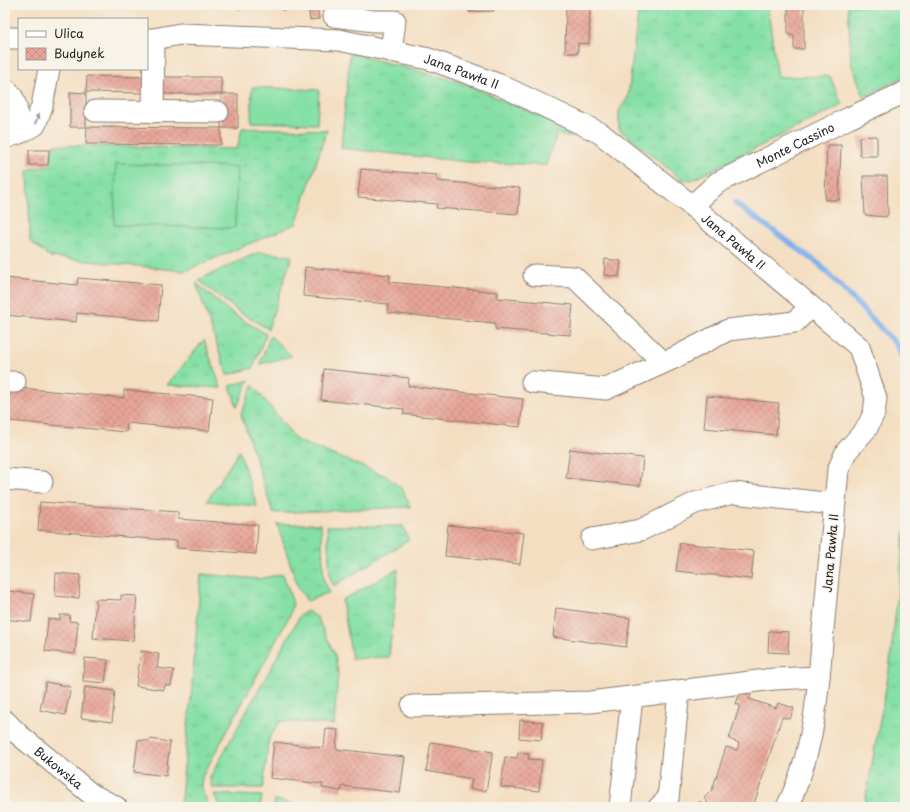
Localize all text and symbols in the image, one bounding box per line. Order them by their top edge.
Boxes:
legend [18,18,148,70]
text: Ulica [54,24,84,42]
text: Budynek [54,44,104,62]
street label: Jana Pawła II [422,49,501,93]
one-way arrow [34,113,40,124]
street label: Monte Cassino [753,117,838,171]
street label: Jana Pawła II [698,209,770,273]
street label: Jana Pawła II [818,513,842,593]
street label: Bukowska [30,742,87,793]

